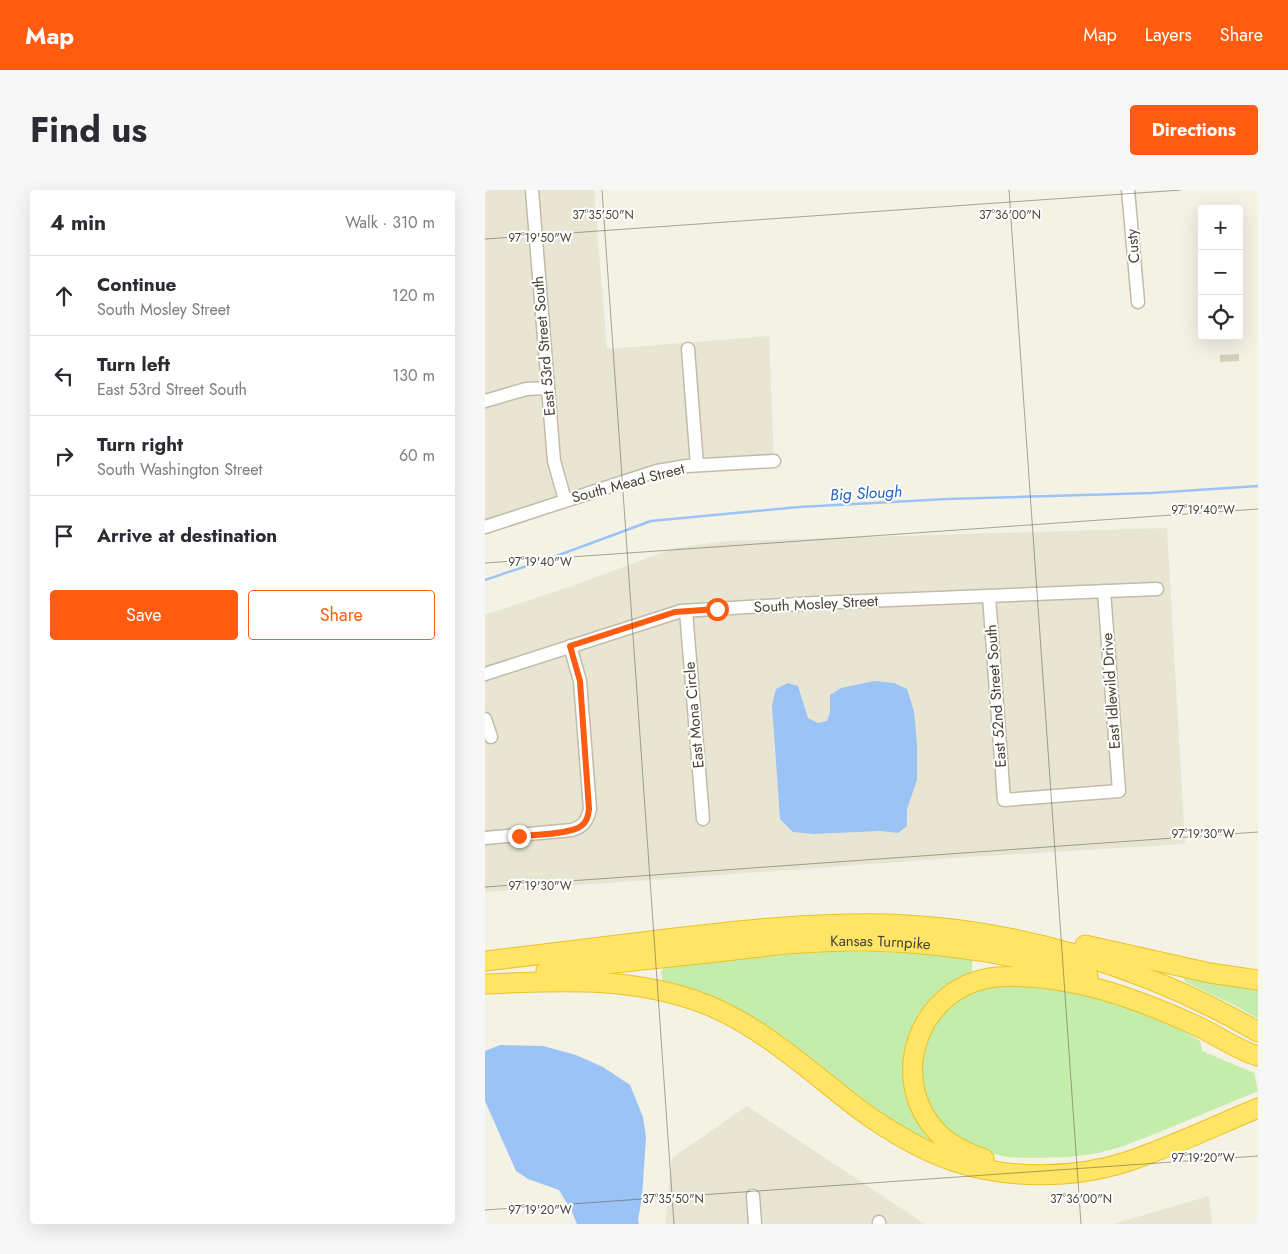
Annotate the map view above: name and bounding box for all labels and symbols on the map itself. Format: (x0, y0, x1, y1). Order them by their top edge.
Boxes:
text: 37°35'50"N (572, 206, 634, 224)
text: 37°36'00"N (979, 206, 1041, 224)
street label: Custy (1121, 228, 1145, 264)
text: 97°19'50"W (508, 229, 572, 247)
street label: East 53rd Street South (527, 275, 561, 417)
street label: South Mead Street (569, 457, 687, 509)
water label: Big Slough (829, 480, 903, 506)
text: 97°19'40"W (1171, 501, 1235, 519)
text: 97°19'40"W (508, 553, 572, 571)
street label: South Mosley Street (753, 590, 879, 618)
route start (706, 598, 729, 621)
street label: East 52nd Street South (980, 624, 1012, 768)
street label: East Idlewild Drive (1096, 632, 1126, 750)
street label: East Mona Circle (678, 660, 710, 769)
route end (508, 825, 531, 848)
text: 97°19'30"W (1171, 825, 1235, 843)
text: 97°19'30"W (508, 877, 572, 895)
street label: Kansas Turnpike (830, 930, 932, 956)
text: 97°19'20"W (1171, 1149, 1235, 1167)
text: 37°35'50"N (642, 1190, 704, 1208)
text: 37°36'00"N (1050, 1190, 1112, 1208)
text: 97°19'20"W (508, 1201, 572, 1219)

